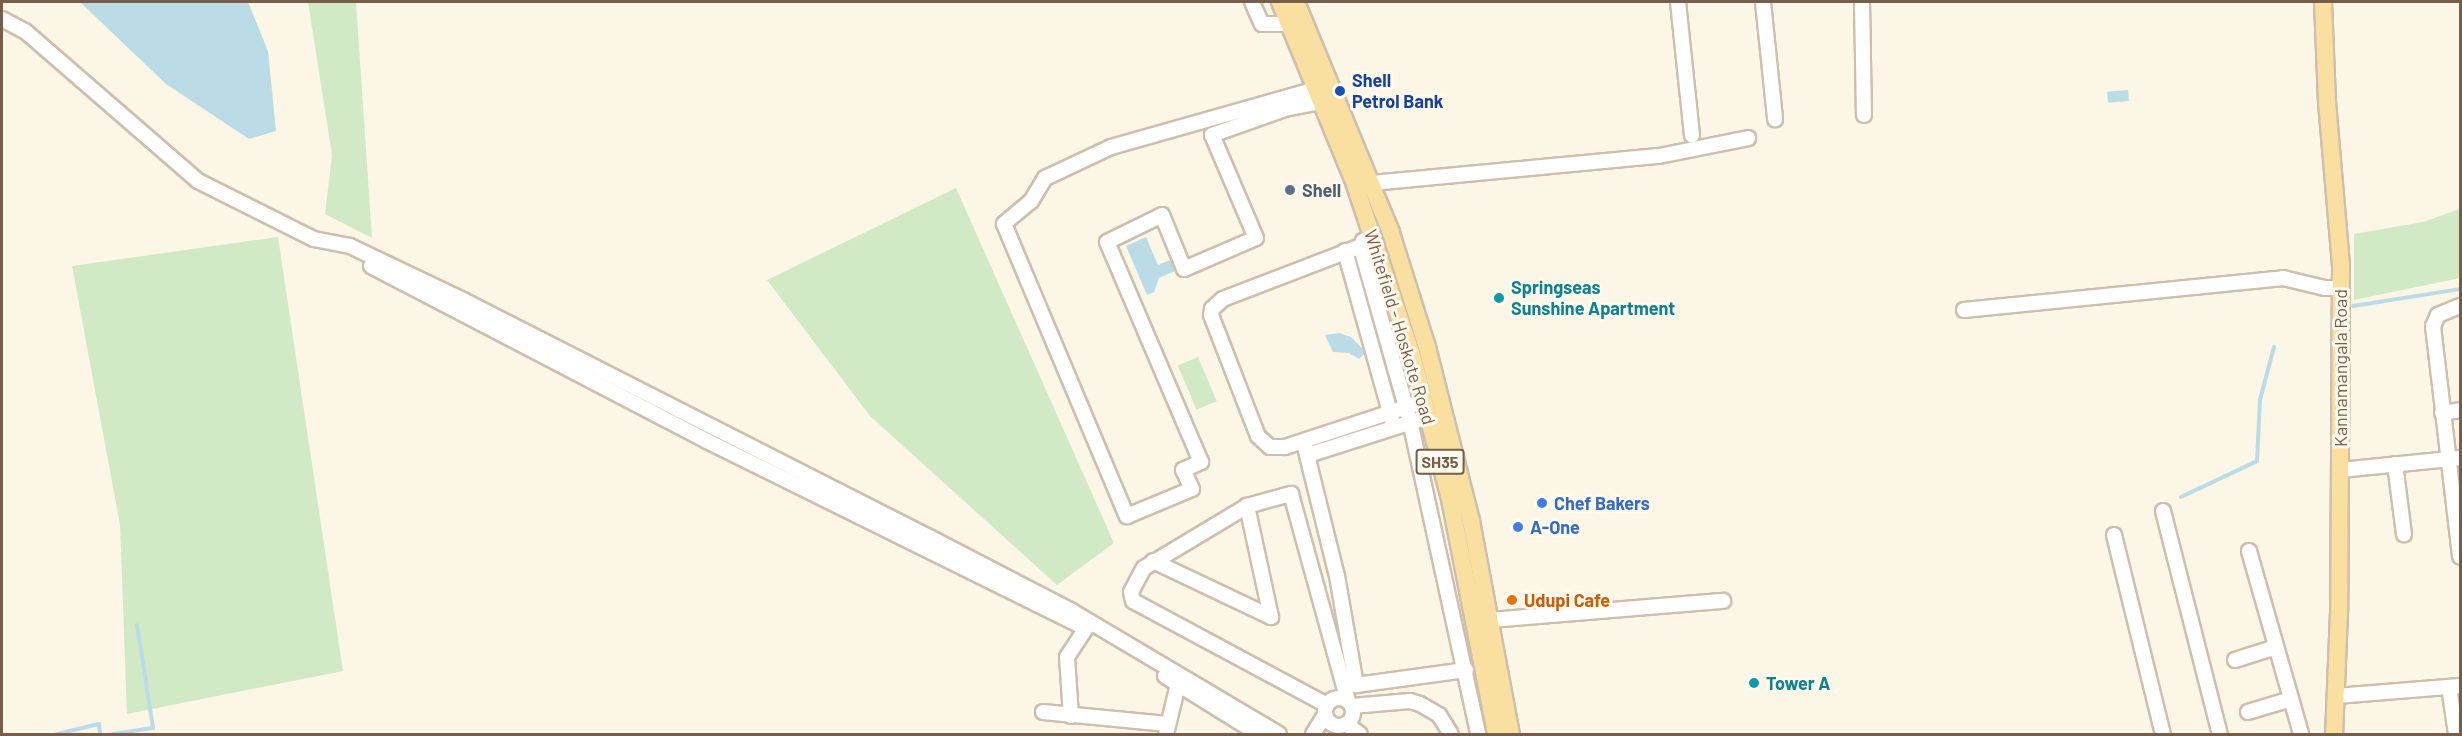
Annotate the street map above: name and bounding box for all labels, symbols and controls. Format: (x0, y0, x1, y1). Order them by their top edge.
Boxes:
place label: Shell Petrol Bank (1352, 70, 1443, 112)
marker: Shell Petrol Bank (1333, 84, 1347, 98)
place label: Shell (1302, 179, 1341, 201)
marker: Shell (1283, 183, 1297, 197)
street label: Whitefield - Hoskote Road (1360, 227, 1440, 427)
place label: Springseas Sunshine Apartment (1511, 277, 1675, 320)
street label: Kannamangala Road (2329, 289, 2351, 447)
marker: Springseas Sunshine Apartment (1492, 291, 1506, 305)
road number: SH35 (1414, 449, 1466, 475)
place label: Chef Bakers (1554, 492, 1650, 514)
marker: Chef Bakers (1535, 496, 1549, 510)
place label: A-One (1530, 516, 1580, 538)
marker: A-One (1511, 520, 1525, 534)
place label: Udupi Cafe (1524, 589, 1610, 611)
marker: Udupi Cafe (1505, 593, 1519, 607)
place label: Tower A (1766, 672, 1830, 694)
marker: Tower A (1747, 676, 1761, 690)

